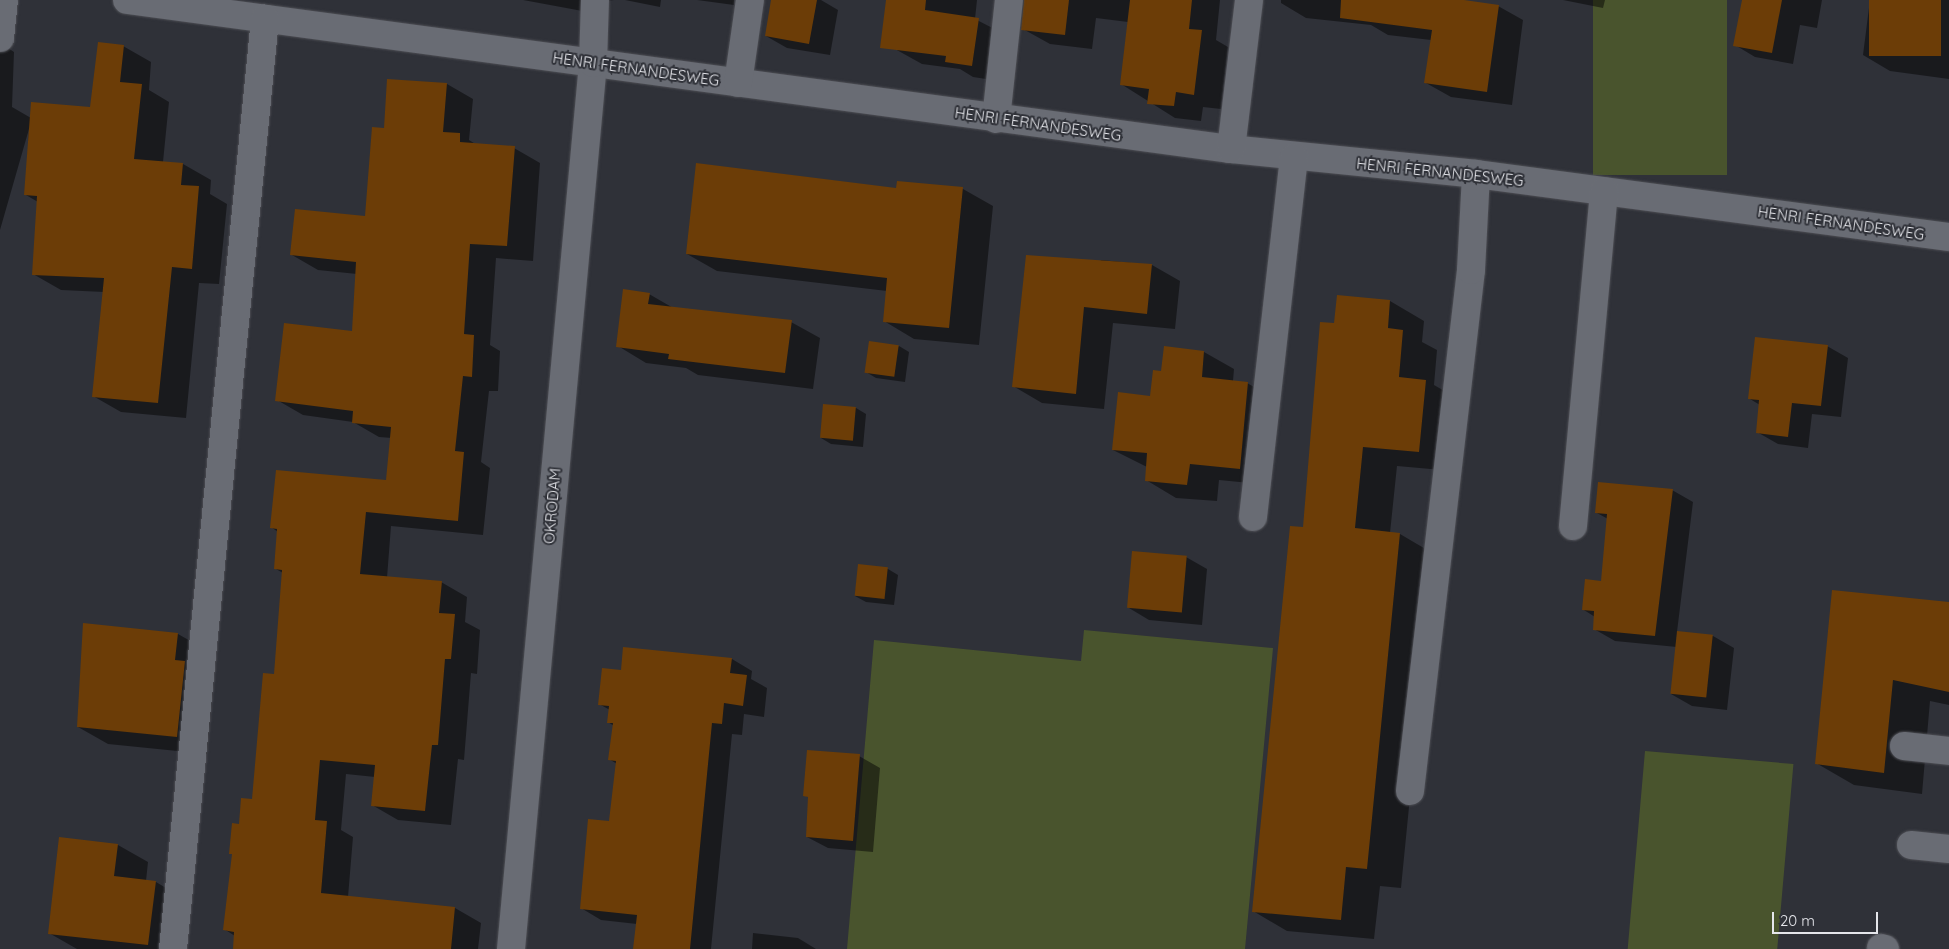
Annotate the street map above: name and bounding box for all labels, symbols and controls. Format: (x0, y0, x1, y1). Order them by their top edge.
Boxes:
street label: HENRI FERNANDESWEG (552, 48, 720, 90)
street label: HENRI FERNANDESWEG (954, 103, 1122, 145)
street label: HENRI FERNANDESWEG (1356, 154, 1524, 190)
street label: HENRI FERNANDESWEG (1757, 202, 1925, 244)
street label: OKRODAM (540, 467, 564, 545)
scale bar (1774, 902, 1880, 934)
text: 20 m (1780, 911, 1815, 930)

